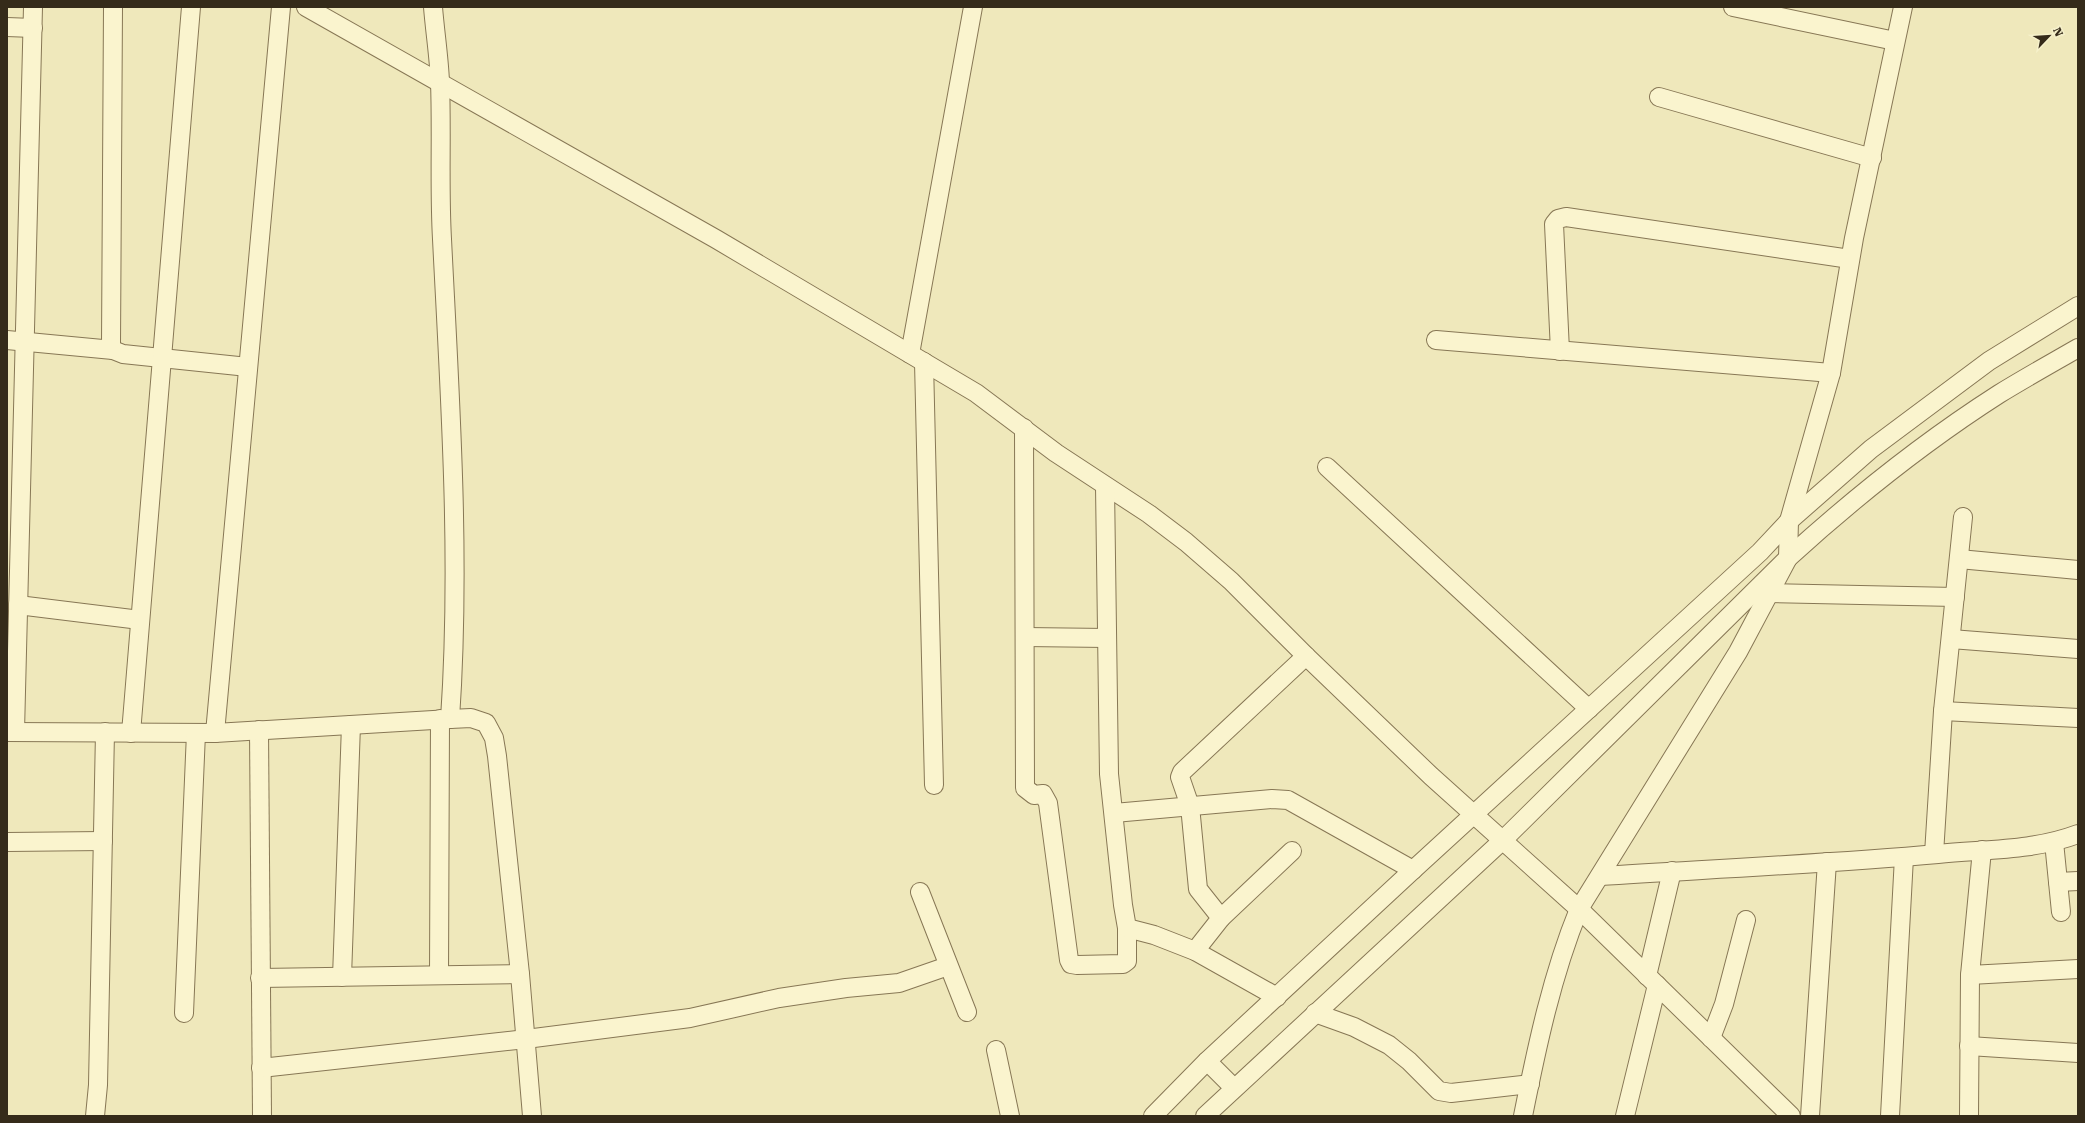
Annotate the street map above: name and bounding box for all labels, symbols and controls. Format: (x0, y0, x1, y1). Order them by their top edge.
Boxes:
north arrow (2029, 16, 2069, 56)
text: N (2050, 25, 2066, 39)

